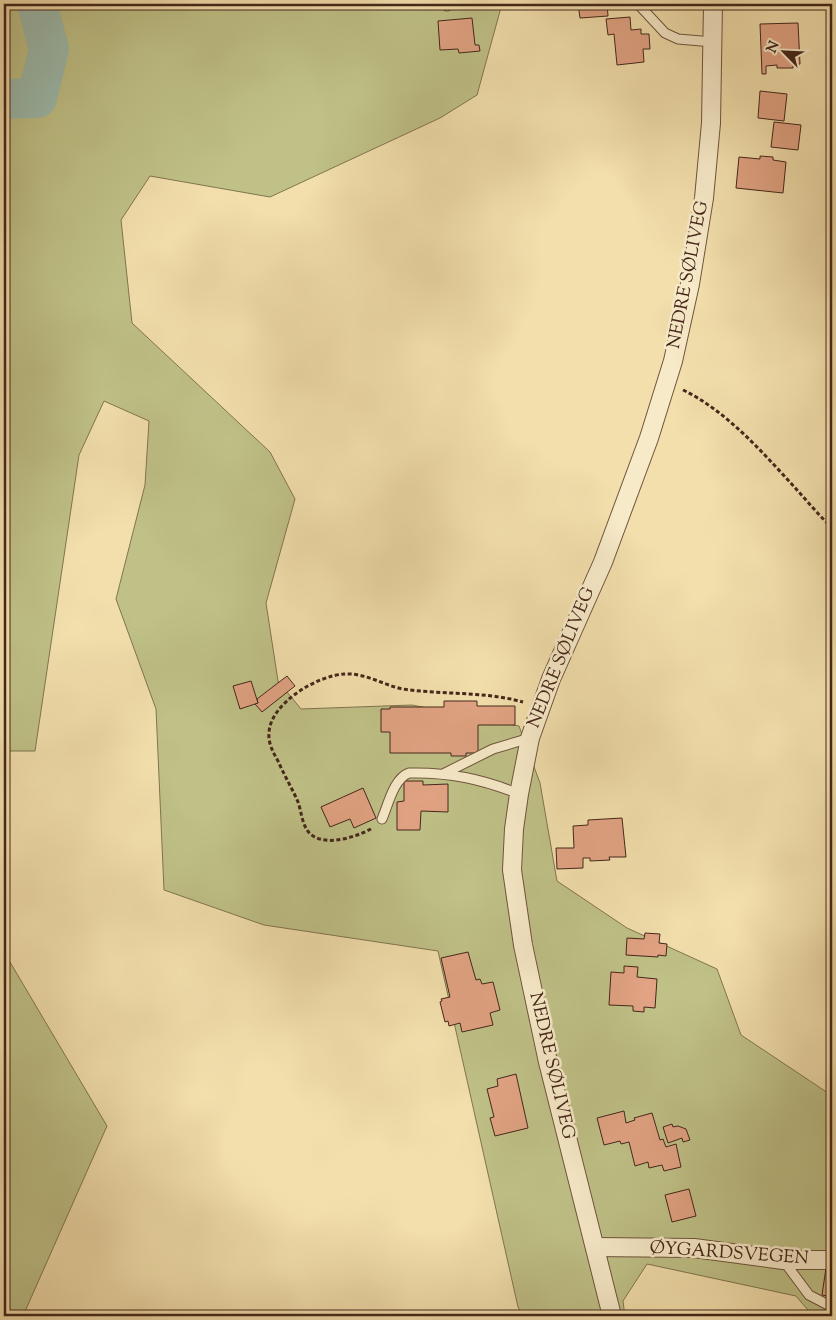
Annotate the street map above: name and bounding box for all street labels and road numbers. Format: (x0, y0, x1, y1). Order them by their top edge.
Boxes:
street label: NEDRE SØLIVEG (662, 199, 716, 351)
street label: NEDRE SØLIVEG (522, 583, 602, 732)
street label: NEDRE SØLIVEG (521, 990, 581, 1142)
street label: ØYGARDSVEGEN (649, 1235, 809, 1273)

